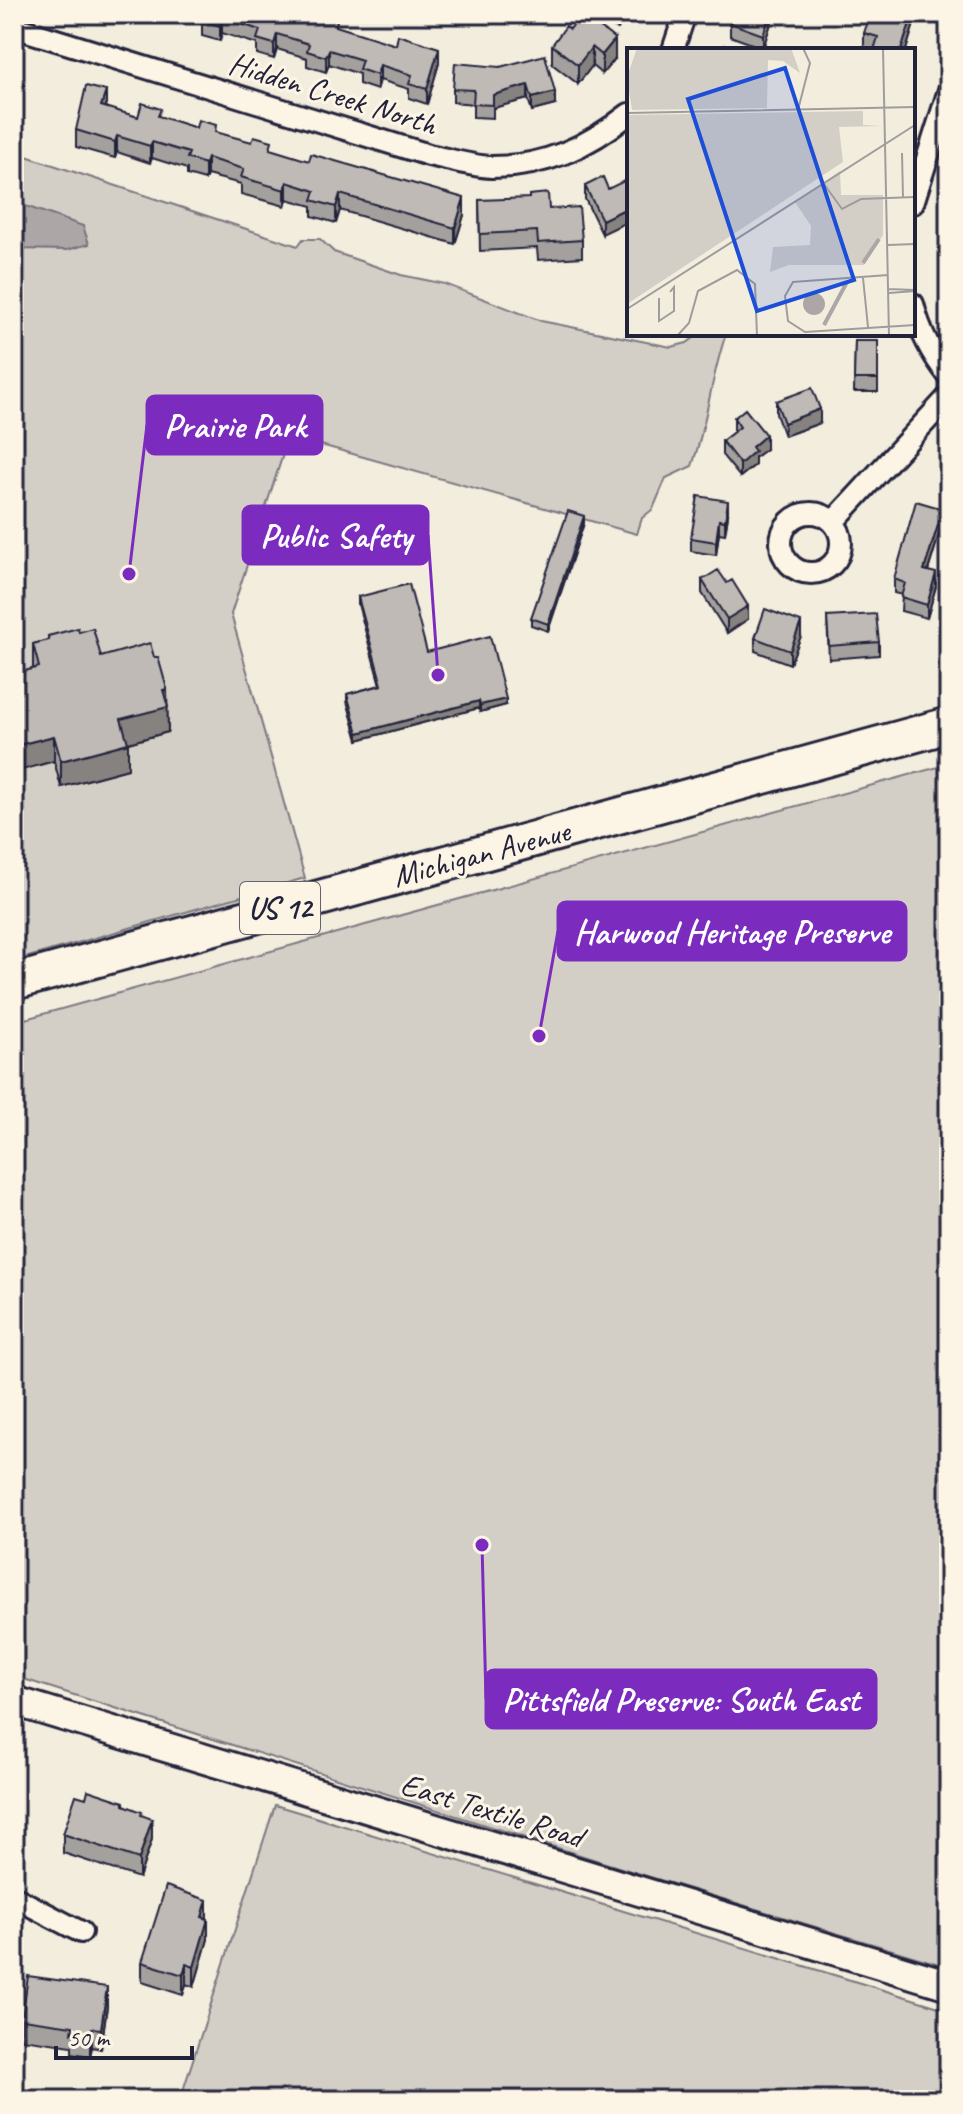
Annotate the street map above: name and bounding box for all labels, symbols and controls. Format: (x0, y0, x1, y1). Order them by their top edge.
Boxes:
street label: Hidden Creek North (224, 42, 443, 145)
inset map (627, 48, 915, 336)
callout: Prairie Park (147, 396, 322, 454)
text: Prairie Park (164, 404, 309, 447)
callout: Public Safety (243, 506, 428, 564)
text: Public Safety (260, 514, 415, 557)
street label: Michigan Avenue (388, 810, 577, 897)
road number: US 12 (240, 882, 320, 934)
callout: Harwood Heritage Preserve (558, 902, 906, 960)
text: Harwood Heritage Preserve (574, 910, 894, 953)
callout: Pittsfield Preserve: South East (486, 1670, 876, 1728)
text: Pittsfield Preserve: South East (503, 1678, 863, 1721)
street label: East Textile Road (396, 1763, 592, 1859)
scale bar (56, 2010, 192, 2060)
text: 50 m (68, 2023, 111, 2053)

